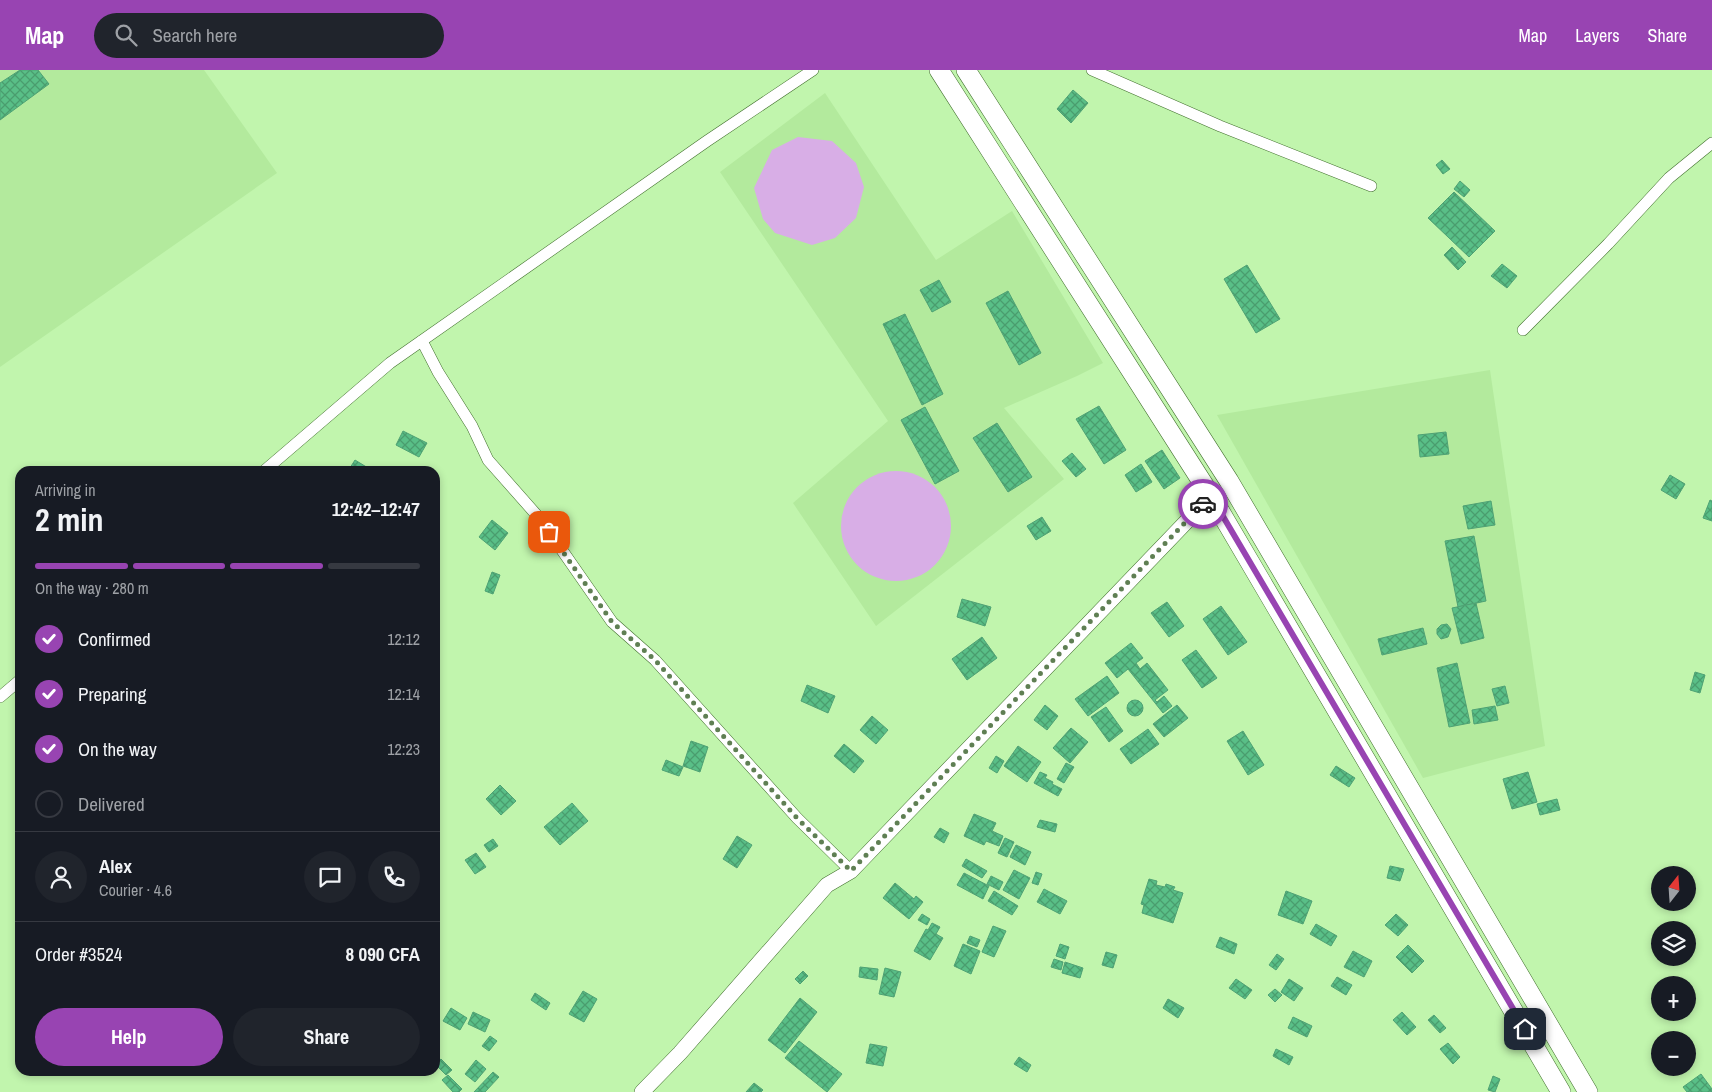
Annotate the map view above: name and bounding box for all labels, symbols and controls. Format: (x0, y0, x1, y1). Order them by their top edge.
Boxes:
search box (94, 13, 444, 58)
text: Map (25, 19, 64, 51)
icon: search (112, 21, 140, 49)
text: Search here (152, 22, 237, 48)
text: Map (1519, 23, 1547, 48)
text: Layers (1575, 23, 1620, 48)
text: Share (1648, 23, 1687, 48)
text: Arriving in (35, 479, 96, 501)
courier (1178, 479, 1228, 529)
icon: car (1189, 490, 1217, 518)
text: 12:42–12:47 (332, 496, 420, 522)
text: 2 min (35, 498, 104, 541)
pin (528, 511, 570, 553)
icon: bag (535, 518, 563, 546)
text: On the way · 280 m (35, 577, 149, 599)
icon: check (35, 625, 63, 653)
text: Confirmed (78, 626, 151, 652)
text: 12:12 (387, 628, 420, 650)
icon: check (35, 680, 63, 708)
text: Preparing (78, 681, 146, 707)
text: 12:14 (387, 683, 420, 705)
icon: check (35, 735, 63, 763)
text: On the way (78, 736, 157, 762)
text: 12:23 (387, 738, 420, 760)
text: Delivered (78, 791, 145, 817)
button: person (35, 851, 87, 903)
button: chat (304, 851, 356, 903)
button: phone (368, 851, 420, 903)
text: Alex (99, 853, 132, 879)
north arrow (1651, 866, 1696, 911)
map controls (1651, 866, 1696, 1076)
text: Courier · 4.6 (99, 879, 172, 901)
button: layers (1651, 921, 1696, 966)
text: Order #3524 (35, 941, 122, 967)
text: 8 090 CFA (346, 941, 420, 967)
button: + (1651, 976, 1696, 1021)
button: Help (35, 1008, 223, 1066)
button: Share (233, 1008, 420, 1066)
pin (1504, 1008, 1546, 1050)
icon: home (1511, 1015, 1539, 1043)
button: − (1651, 1031, 1696, 1076)

